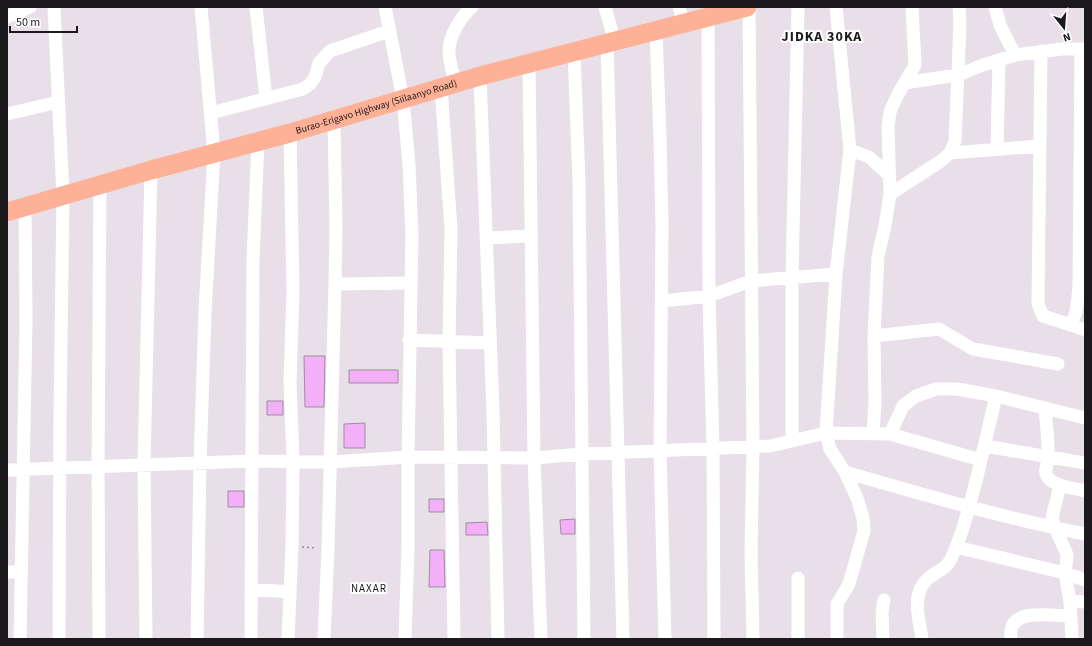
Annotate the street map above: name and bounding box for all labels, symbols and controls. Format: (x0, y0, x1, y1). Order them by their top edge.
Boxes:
scale bar (10, 8, 77, 34)
north arrow (1044, 8, 1084, 48)
text: 50 m (16, 14, 40, 31)
district label: JIDKA 30KA (782, 27, 862, 47)
text: N (1061, 29, 1072, 45)
street label: Burao-Erigavo Highway (Siilaanyo Road) (294, 76, 459, 138)
district label: NAXAR (351, 581, 387, 596)

